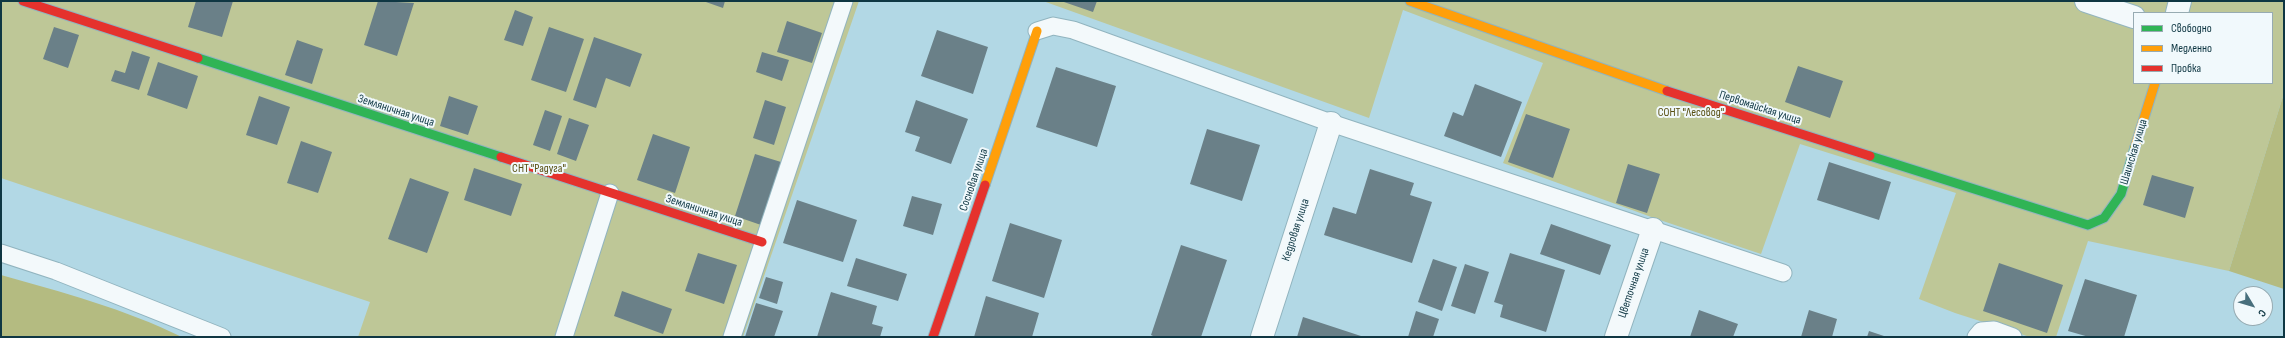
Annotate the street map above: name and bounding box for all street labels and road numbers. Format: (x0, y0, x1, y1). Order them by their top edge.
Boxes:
street label: Первомайская улица (1717, 88, 1803, 128)
street label: Земляничная улица (356, 92, 436, 130)
street label: Шаимская улица (2117, 118, 2151, 186)
street label: Сосновая улица (957, 147, 991, 213)
street label: Земляничная улица (664, 192, 744, 230)
street label: Кедровая улица (1279, 197, 1313, 263)
street label: Цветочная улица (1615, 246, 1653, 320)

